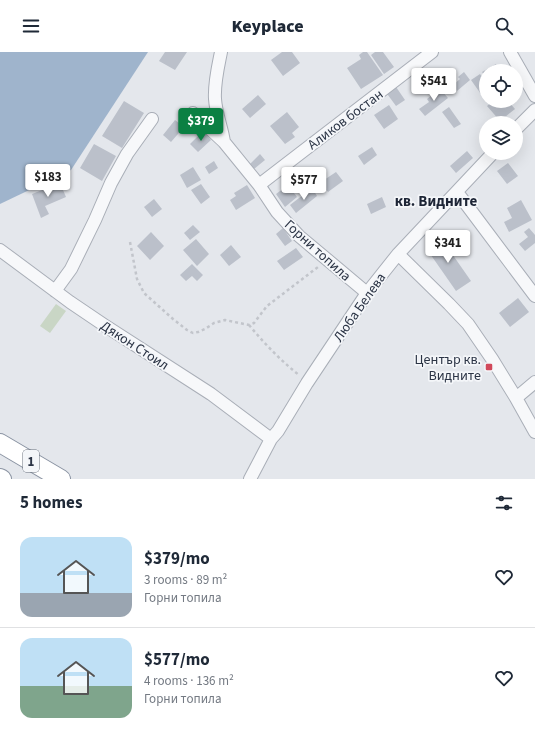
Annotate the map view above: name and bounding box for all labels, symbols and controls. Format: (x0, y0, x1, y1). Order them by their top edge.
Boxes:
text: Keyplace (231, 14, 304, 39)
icon: menu (20, 15, 42, 37)
icon: search (493, 15, 515, 37)
map controls (479, 64, 523, 160)
button: locate (479, 64, 523, 108)
pin: $541 (410, 68, 458, 102)
text: $541 (420, 72, 448, 90)
street label: Аликов бостан (304, 85, 388, 155)
pin: $379 (177, 108, 225, 142)
text: $379 (187, 112, 215, 130)
button: layers (479, 116, 523, 160)
pin: $183 (24, 164, 72, 198)
pin: $577 (280, 167, 328, 201)
text: $183 (34, 168, 62, 186)
text: $577 (290, 171, 318, 189)
district label: кв. Видните (395, 191, 478, 212)
street label: Горни топила (280, 215, 355, 286)
pin: $341 (424, 230, 472, 264)
text: $341 (434, 234, 462, 252)
street label: Люба Белева (329, 269, 391, 346)
street label: Дякон Стоил (96, 316, 173, 375)
place label: Център кв. Видните (414, 350, 481, 386)
marker: Център кв. Видните (484, 362, 494, 372)
road number: 1 (23, 450, 39, 472)
text: 5 homes (20, 491, 82, 515)
icon: filters (493, 492, 515, 514)
text: $379/mo (144, 547, 210, 571)
icon: home (52, 553, 100, 601)
icon: heart (493, 566, 515, 588)
text: 3 rooms · 89 m² (144, 571, 227, 589)
text: Горни топила (144, 589, 221, 607)
text: $577/mo (144, 648, 210, 672)
icon: home (52, 654, 100, 702)
icon: heart (493, 667, 515, 689)
text: 4 rooms · 136 m² (144, 672, 234, 690)
text: Горни топила (144, 690, 221, 708)

